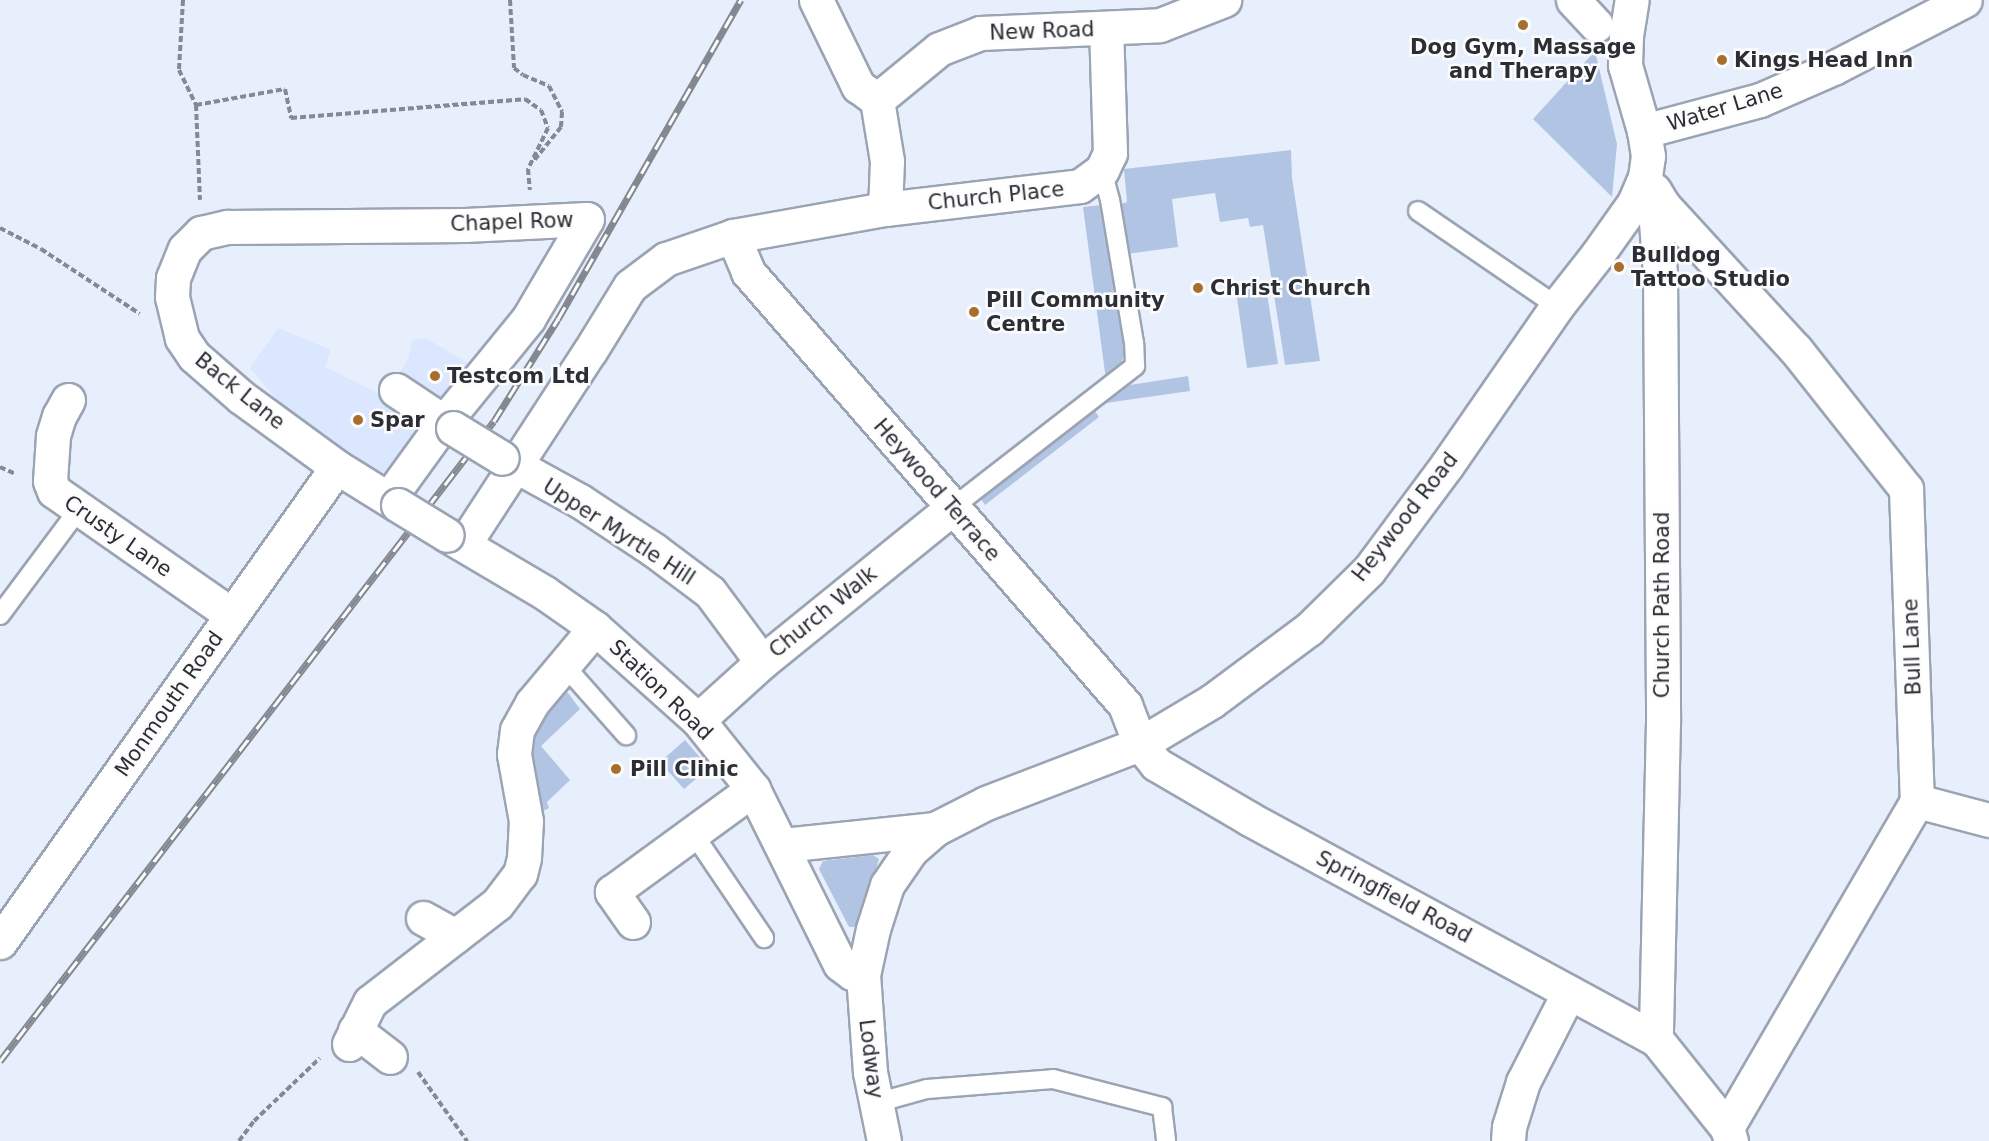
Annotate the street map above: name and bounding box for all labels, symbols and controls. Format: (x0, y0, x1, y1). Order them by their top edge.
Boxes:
street label: New Road (989, 17, 1095, 45)
marker: Dog Gym, Massage and Therapy (1516, 18, 1530, 32)
place label: Dog Gym, Massage and Therapy (1410, 34, 1636, 84)
place label: Kings Head Inn (1734, 47, 1913, 73)
marker: Kings Head Inn (1715, 53, 1729, 67)
street label: Water Lane (1664, 77, 1786, 137)
street label: Church Place (927, 176, 1065, 216)
street label: Chapel Row (450, 207, 574, 237)
place label: Bulldog Tattoo Studio (1631, 242, 1790, 292)
marker: Bulldog Tattoo Studio (1612, 260, 1626, 274)
place label: Christ Church (1210, 275, 1371, 301)
marker: Christ Church (1191, 281, 1205, 295)
place label: Pill Community Centre (986, 287, 1165, 337)
marker: Pill Community Centre (967, 305, 981, 319)
street label: Back Lane (190, 347, 290, 435)
place label: Testcom Ltd (447, 363, 590, 389)
marker: Testcom Ltd (428, 369, 442, 383)
place label: Spar (370, 407, 425, 433)
marker: Spar (351, 413, 365, 427)
street label: Heywood Terrace (868, 414, 1006, 566)
street label: Heywood Road (1347, 447, 1463, 587)
street label: Upper Myrtle Hill (538, 473, 700, 591)
street label: Crusty Lane (59, 490, 177, 582)
street label: Church Path Road (1649, 512, 1675, 698)
street label: Church Walk (764, 561, 882, 663)
street label: Bull Lane (1898, 598, 1926, 696)
street label: Monmouth Road (109, 626, 229, 782)
street label: Station Road (604, 634, 718, 746)
place label: Pill Clinic (630, 756, 739, 782)
marker: Pill Clinic (607, 760, 625, 778)
street label: Springfield Road (1312, 845, 1476, 949)
street label: Lodway (854, 1018, 888, 1100)

